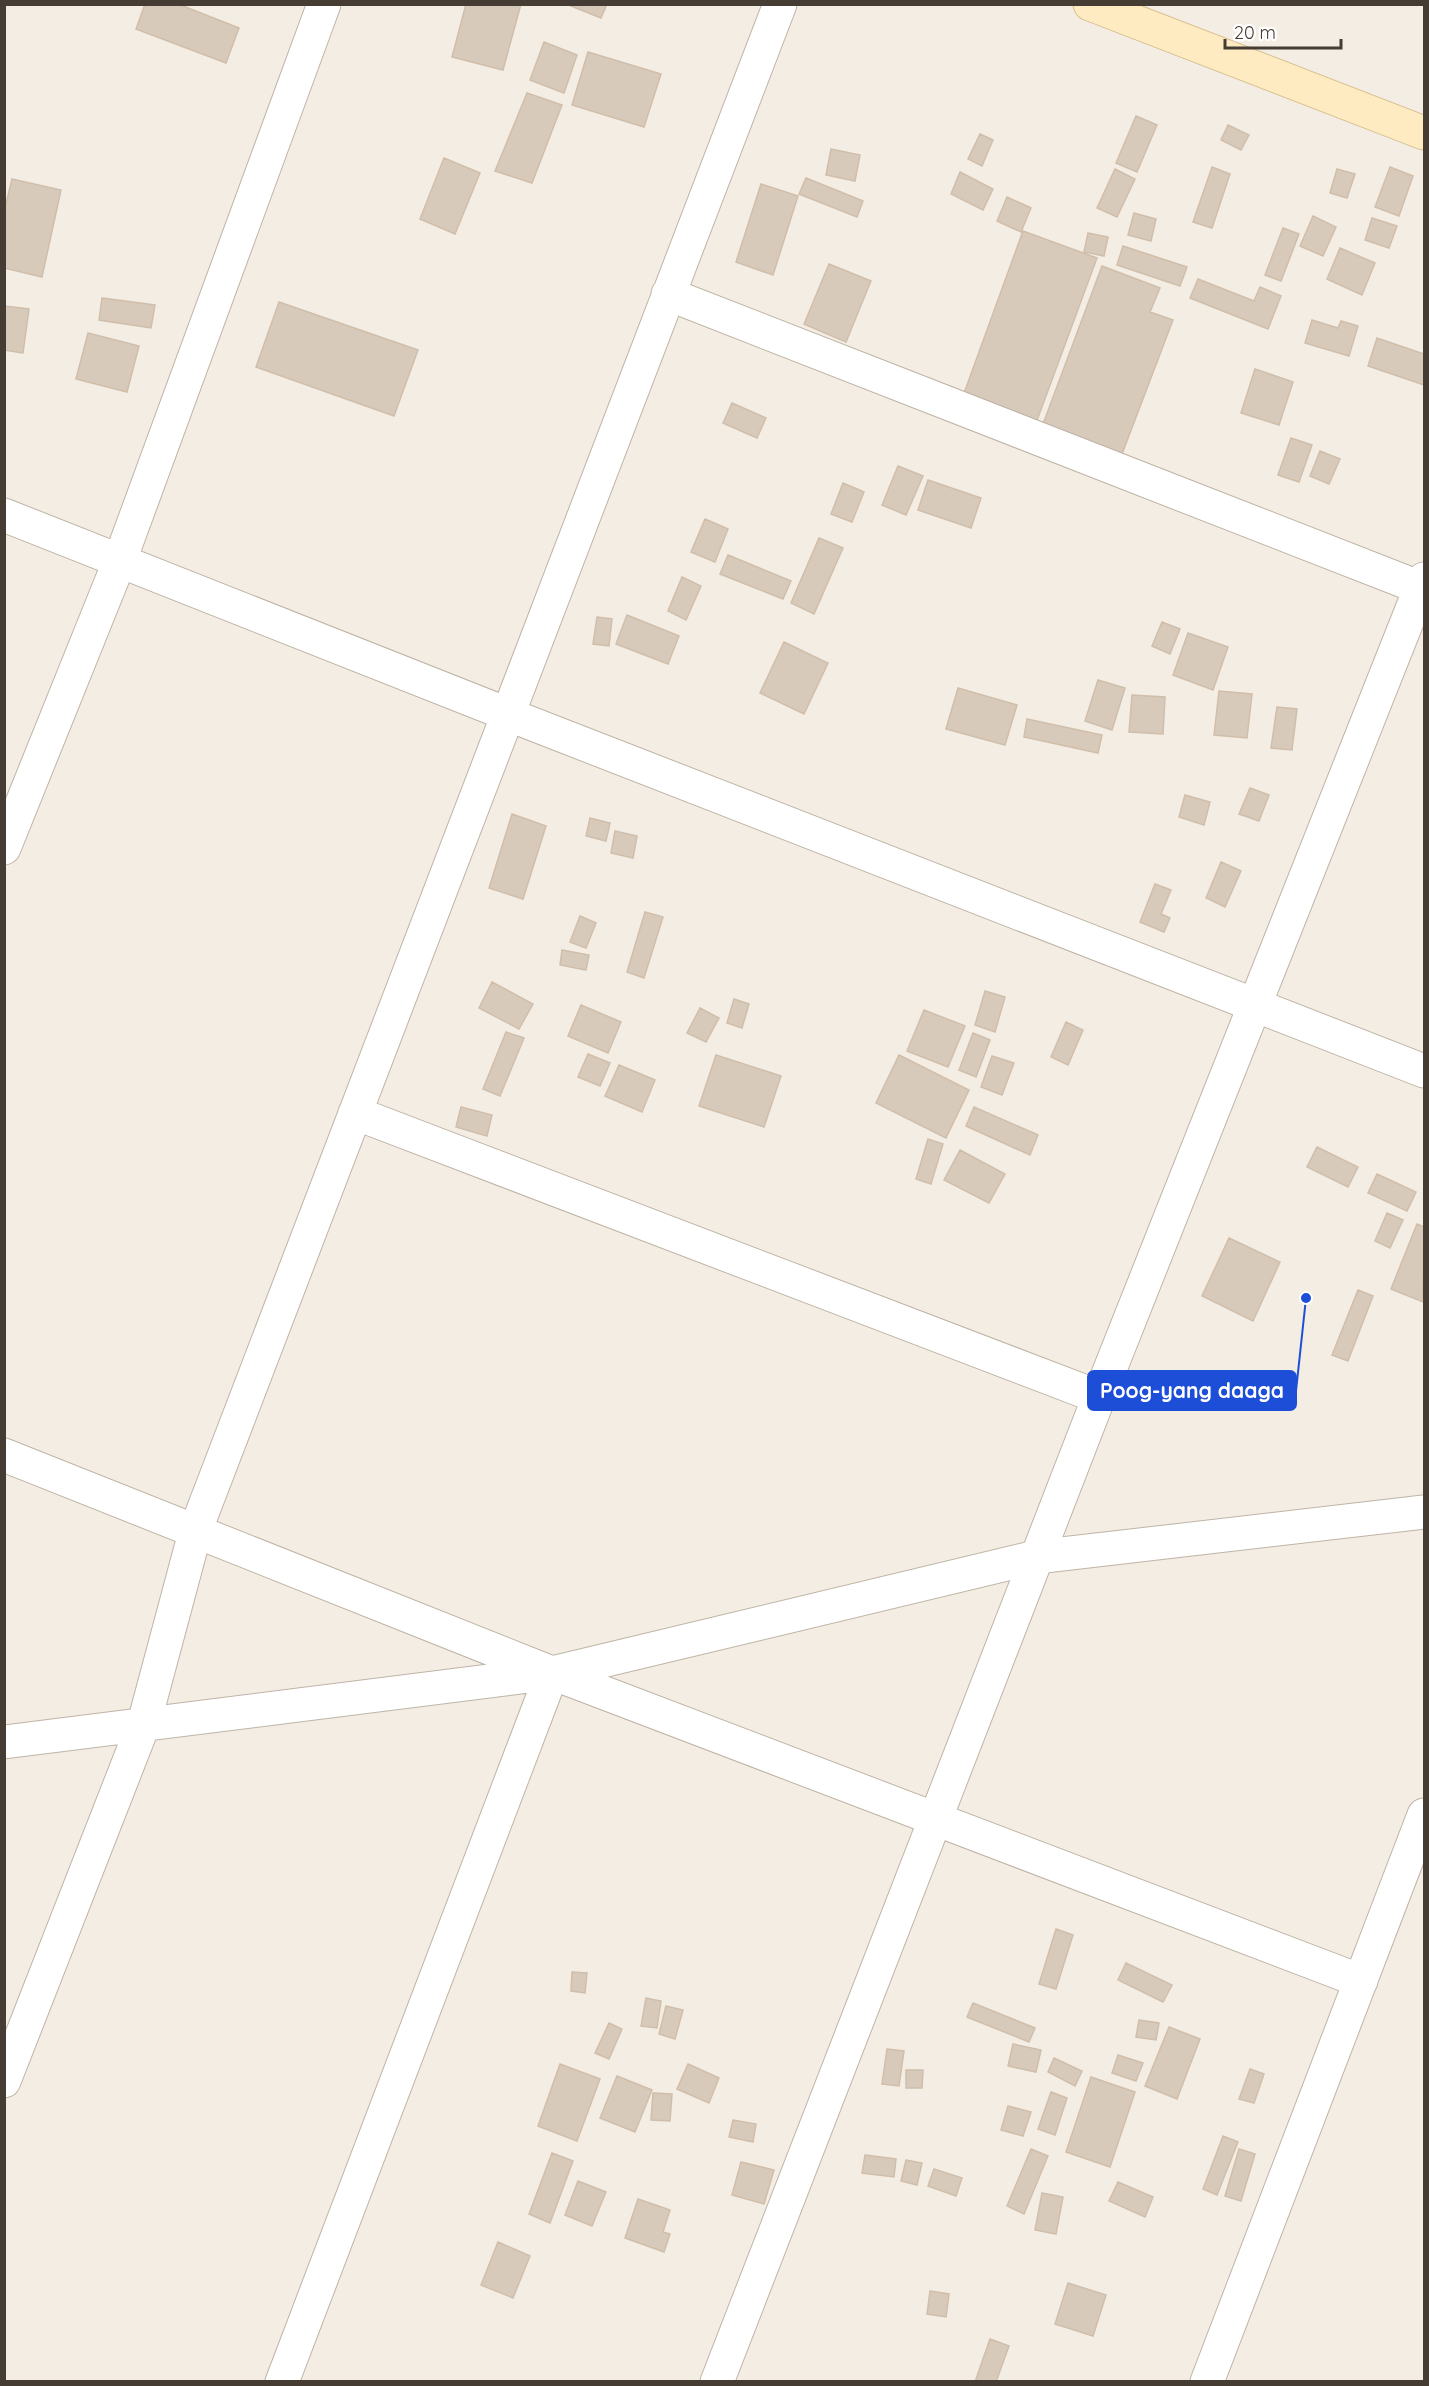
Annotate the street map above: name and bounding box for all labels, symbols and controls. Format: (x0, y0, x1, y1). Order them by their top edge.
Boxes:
scale bar (1225, 12, 1340, 50)
text: 20 m (1234, 21, 1276, 44)
callout: Poog-yang daaga (1088, 1371, 1296, 1410)
text: Poog-yang daaga (1100, 1377, 1284, 1403)

